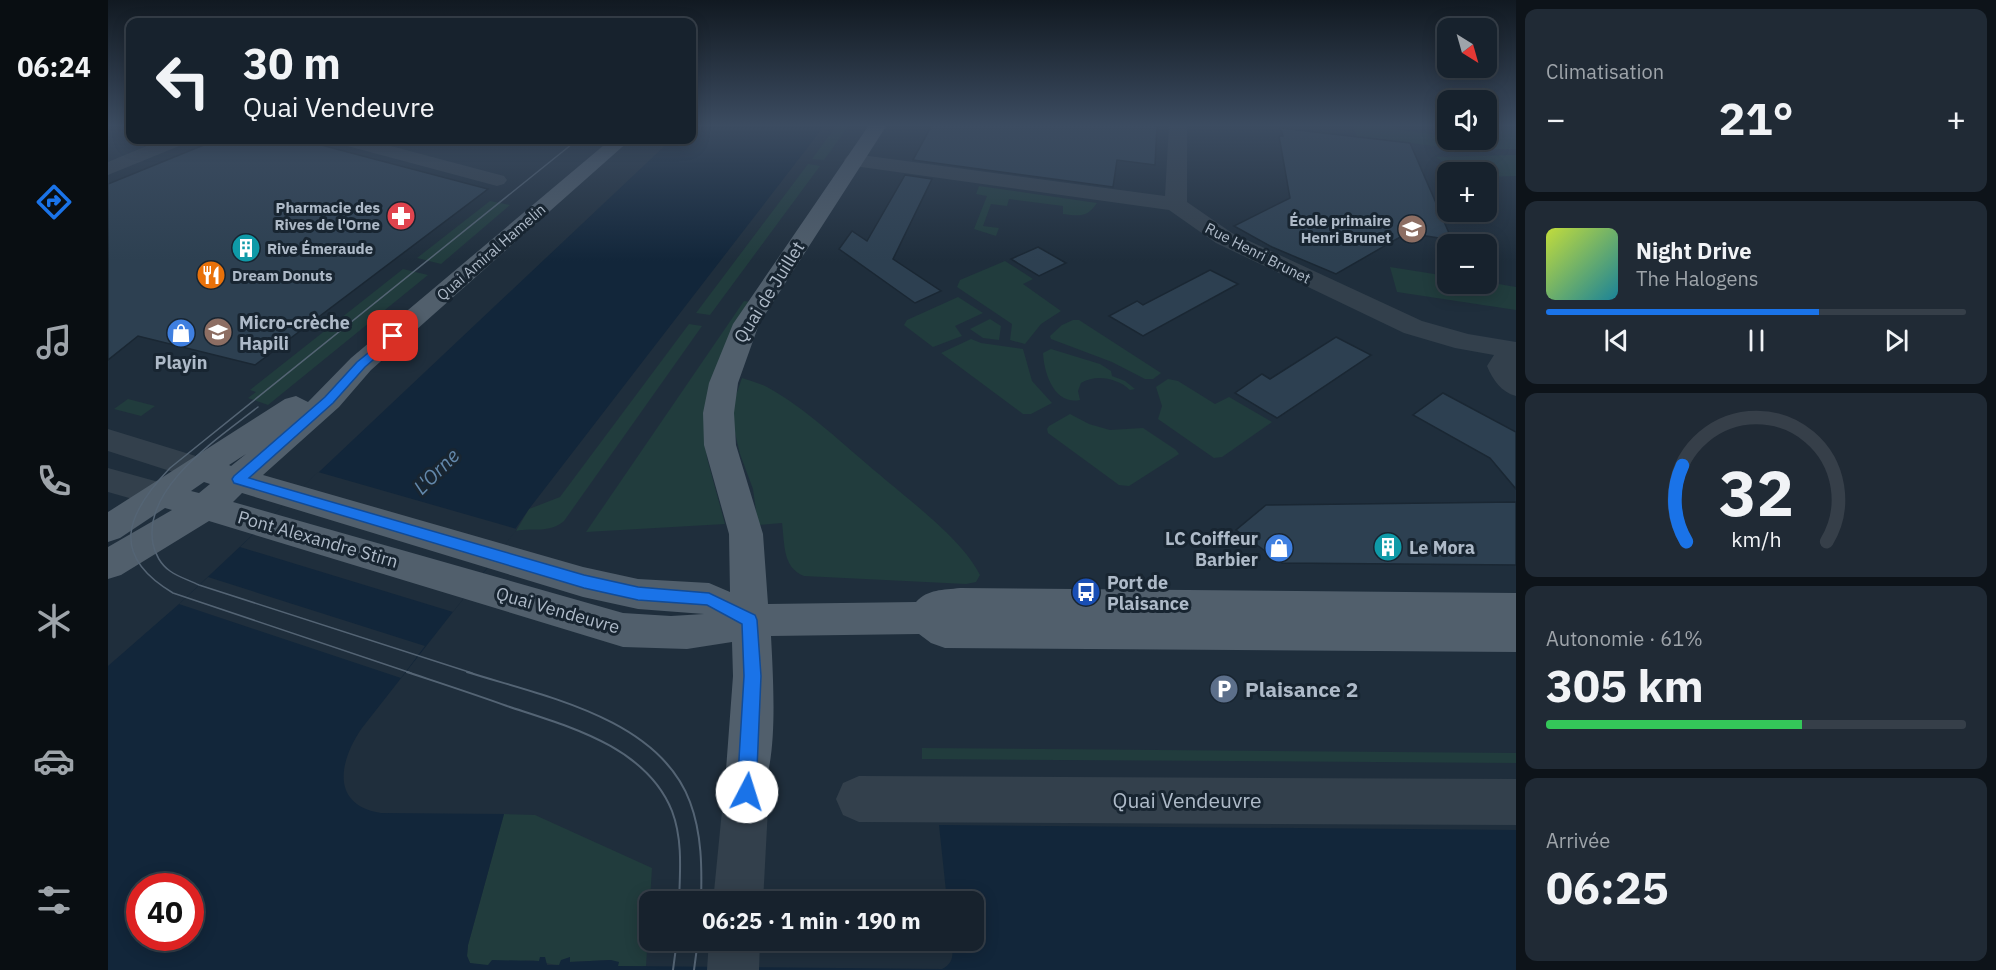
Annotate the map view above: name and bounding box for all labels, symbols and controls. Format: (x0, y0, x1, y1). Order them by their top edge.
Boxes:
north arrow (1437, 18, 1497, 78)
map controls (1437, 18, 1497, 294)
text: 30 m (243, 36, 341, 91)
icon: left (144, 42, 222, 120)
text: 06:24 (17, 49, 91, 84)
text: Climatisation (1546, 58, 1664, 85)
text: Quai Vendeuvre (243, 89, 434, 124)
text: 21° (1718, 89, 1794, 147)
button: sound (1437, 90, 1497, 150)
text: − (1546, 97, 1566, 140)
text: + (1946, 97, 1966, 140)
button: + (1437, 162, 1497, 222)
icon: directions (33, 181, 75, 223)
place label: Pharmacie des Rives de l'Orne (274, 198, 380, 234)
street label: Quai Amiral Hamelin (433, 199, 549, 305)
pharmacy icon: Pharmacie des Rives de l'Orne (385, 200, 417, 232)
place label: École primaire Henri Brunet (1289, 211, 1391, 247)
school or university icon: École primaire Henri Brunet (1396, 213, 1428, 245)
street label: Rue Henri Brunet (1202, 218, 1314, 288)
building icon: Rive Émeraude (230, 232, 262, 264)
button: − (1437, 234, 1497, 294)
text: Night Drive (1636, 236, 1752, 265)
street label: Quai de Juillet (729, 237, 809, 347)
place label: Rive Émeraude (267, 239, 373, 258)
restaurant icon: Dream Donuts (195, 259, 227, 291)
text: The Halogens (1636, 265, 1758, 292)
place label: Dream Donuts (232, 266, 333, 285)
pin (367, 310, 418, 361)
place label: Micro-crèche Hapili (239, 311, 350, 355)
school or university icon: Micro-crèche Hapili (202, 316, 234, 348)
shop icon: Playin (165, 317, 197, 349)
icon: arrive (376, 319, 409, 352)
icon: music (33, 321, 75, 363)
icon: previous (1600, 324, 1633, 357)
icon: pause (1740, 324, 1773, 357)
icon: next (1880, 324, 1913, 357)
place label: Playin (155, 351, 207, 374)
water label: L'Orne (407, 442, 465, 500)
text: 32 (1719, 452, 1793, 533)
icon: phone (33, 460, 75, 502)
street label: Pont Alexandre Stirn (235, 505, 401, 573)
text: km/h (1731, 525, 1781, 553)
place label: LC Coiffeur Barbier (1165, 527, 1258, 571)
building icon: Le Mora (1372, 531, 1404, 563)
shop icon: LC Coiffeur Barbier (1263, 532, 1295, 564)
place label: Le Mora (1409, 536, 1475, 559)
place label: Port de Plaisance (1107, 571, 1189, 615)
bus stop icon: Port de Plaisance (1070, 576, 1102, 608)
street label: Quai Vendeuvre (493, 581, 623, 639)
icon: climate (33, 600, 75, 642)
text: Autonomie · 61% (1546, 625, 1703, 652)
text: 305 km (1546, 656, 1704, 714)
parking icon: Plaisance 2 (1208, 673, 1240, 705)
place label: Plaisance 2 (1245, 675, 1358, 703)
icon: car (33, 740, 75, 782)
position arrow (715, 760, 779, 824)
street label: Quai Vendeuvre (1113, 786, 1261, 814)
text: Arrivée (1546, 827, 1610, 854)
text: 06:25 (1546, 858, 1669, 916)
speed limit sign: 40 (126, 873, 204, 951)
icon: filters (33, 879, 75, 921)
text: 06:25 · 1 min · 190 m (702, 906, 921, 935)

